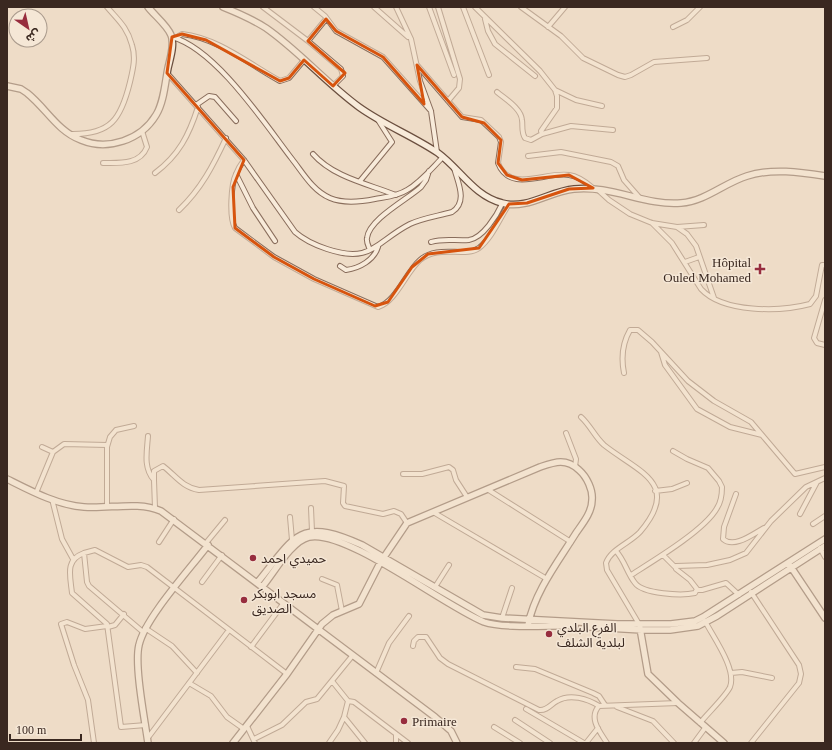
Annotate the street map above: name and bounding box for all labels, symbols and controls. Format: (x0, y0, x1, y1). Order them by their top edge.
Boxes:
north arrow (8, 8, 48, 48)
text: ش (23, 26, 43, 45)
place label: Hôpital Ouled Mohamed (663, 255, 751, 285)
marker: Hôpital Ouled Mohamed (754, 263, 766, 275)
place label: حميدي احمد (261, 551, 327, 569)
marker: حميدي احمد (248, 553, 258, 563)
place label: مسجد ابوبكر الصديق (251, 586, 316, 617)
marker: مسجد ابوبكر الصديق (239, 595, 249, 605)
place label: الفرع البلدي لبلدية الشلف (557, 620, 625, 650)
marker: الفرع البلدي لبلدية الشلف (544, 629, 554, 639)
place label: Primaire (412, 714, 457, 729)
scale bar (10, 716, 81, 742)
marker: Primaire (399, 716, 409, 726)
text: 100 m (16, 723, 47, 737)

